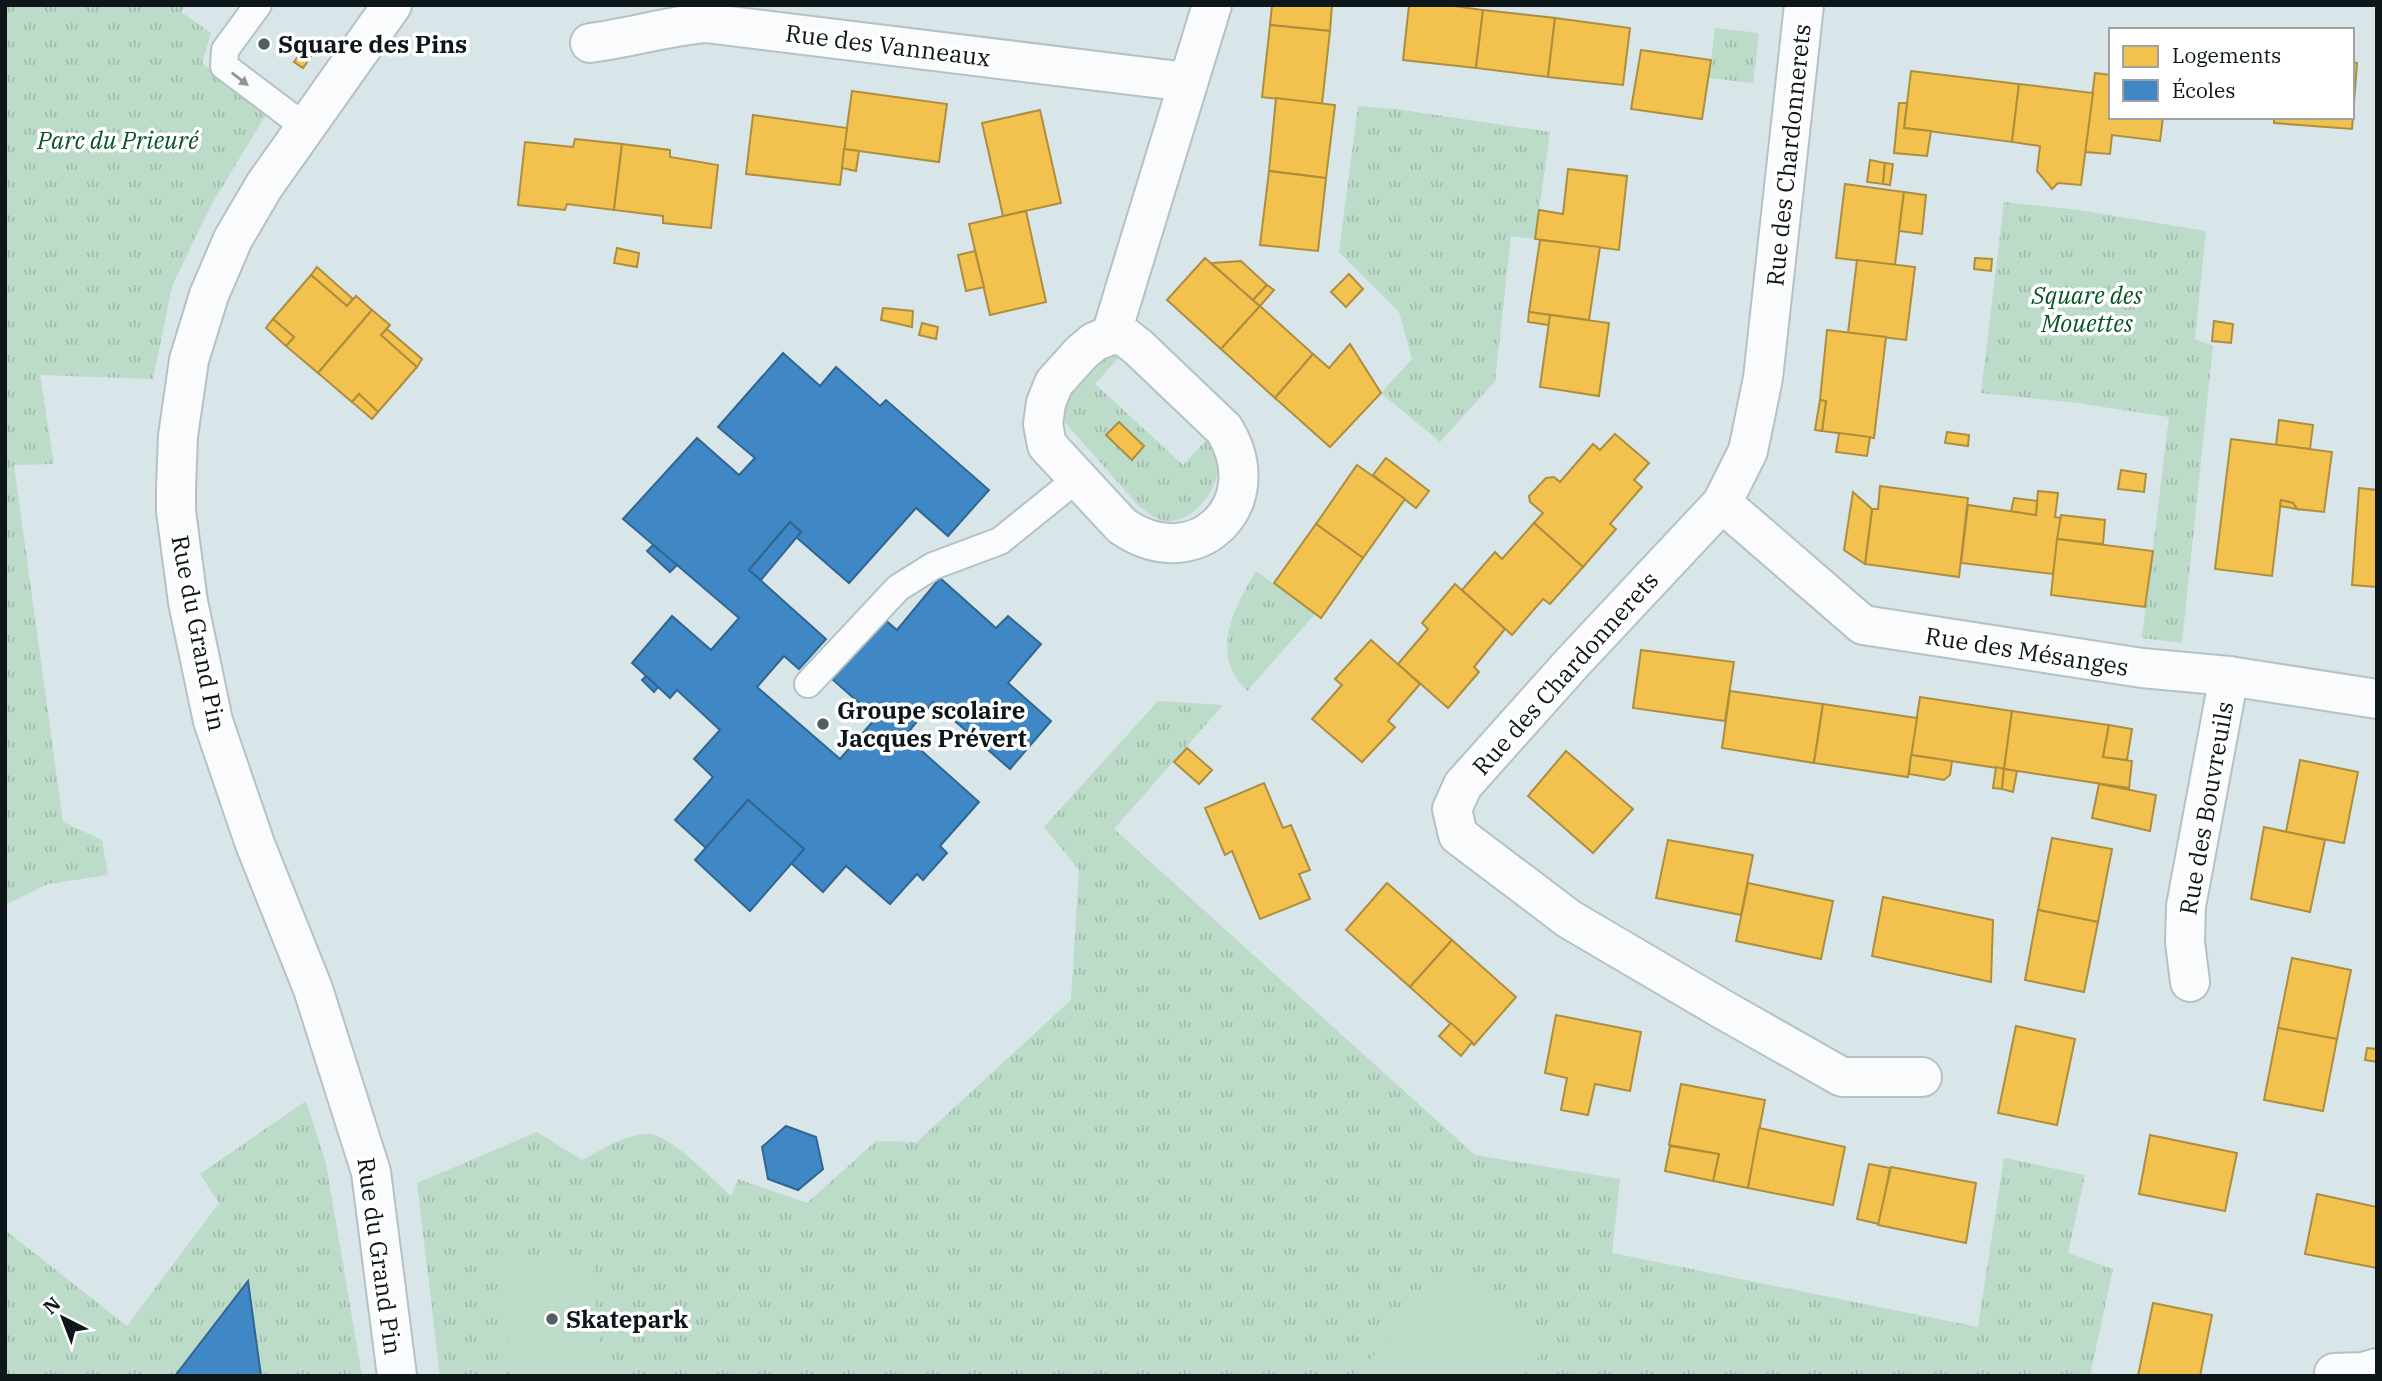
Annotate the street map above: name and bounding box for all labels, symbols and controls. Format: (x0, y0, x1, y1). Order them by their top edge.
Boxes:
street label: Rue des Vanneaux (784, 17, 992, 73)
street label: Rue des Chardonnerets (1758, 22, 1818, 288)
place label: Square des Pins (278, 28, 467, 60)
legend (2109, 28, 2354, 119)
marker: Square des Pins (256, 36, 272, 52)
text: Logements (2172, 41, 2281, 69)
one-way arrow (231, 72, 249, 87)
text: Écoles (2172, 76, 2236, 104)
park label: Parc du Prieuré (36, 124, 200, 156)
park label: Square des Mouettes (2031, 279, 2143, 339)
street label: Rue du Grand Pin (164, 532, 234, 734)
street label: Rue des Chardonnerets (1465, 564, 1665, 782)
street label: Rue des Mésanges (1923, 619, 2131, 683)
place label: Groupe scolaire Jacques Prévert (837, 694, 1027, 754)
street label: Rue des Bouvreuils (2171, 699, 2241, 917)
marker: Groupe scolaire Jacques Prévert (815, 716, 831, 732)
street label: Rue du Grand Pin (350, 1155, 410, 1357)
north arrow (28, 1283, 98, 1353)
text: N (38, 1291, 65, 1319)
place label: Skatepark (566, 1303, 688, 1335)
marker: Skatepark (544, 1311, 560, 1327)

